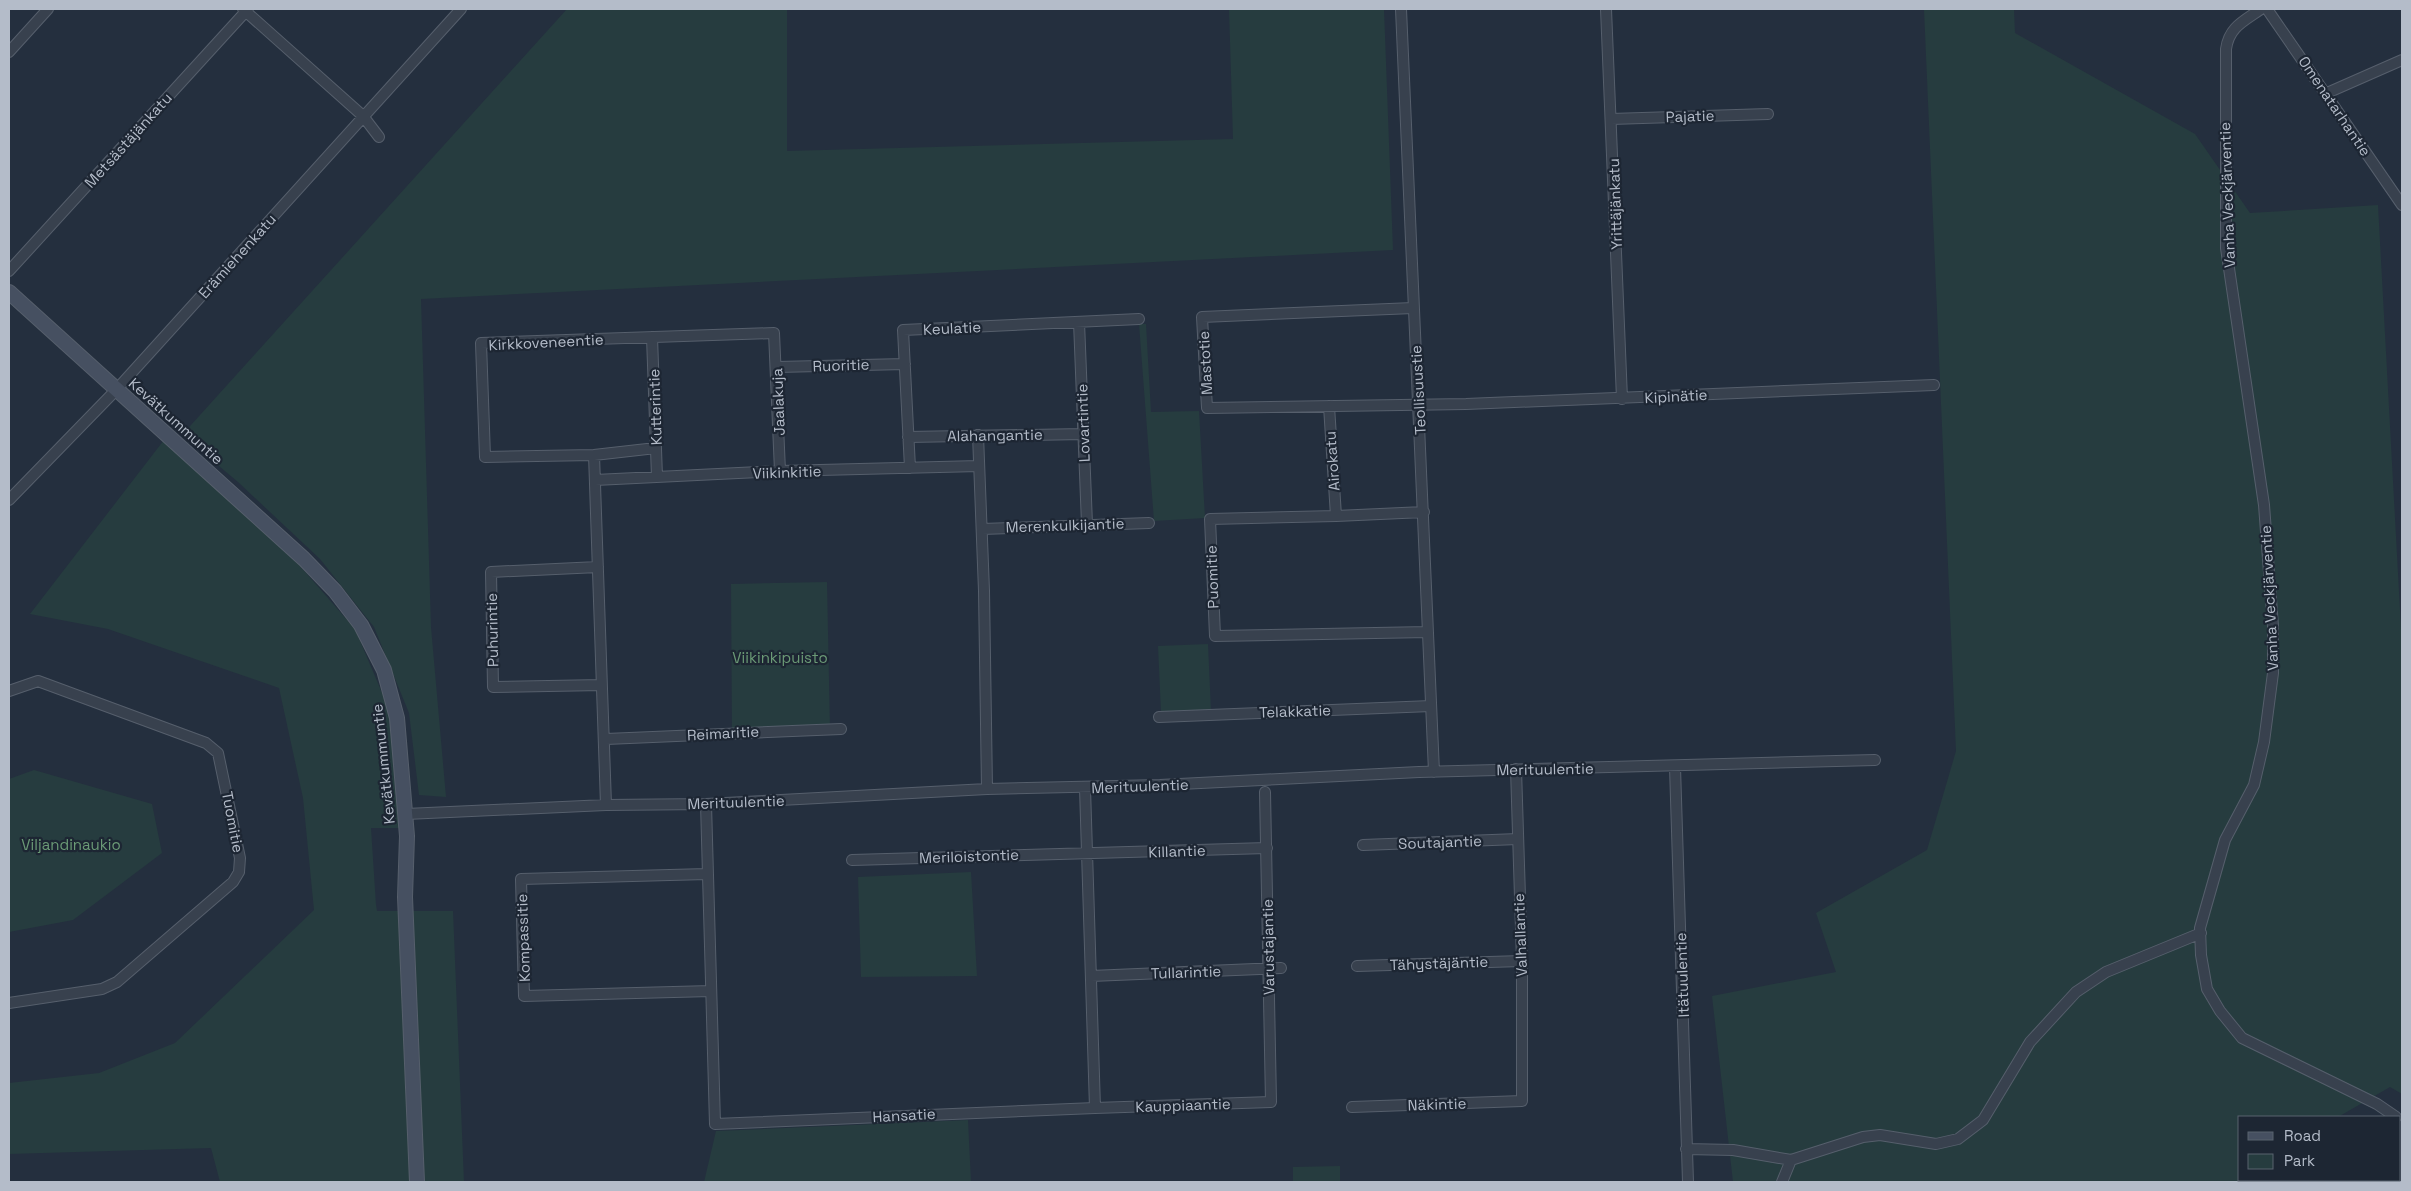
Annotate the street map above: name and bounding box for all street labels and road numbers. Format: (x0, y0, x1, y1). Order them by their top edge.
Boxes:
street label: Omenatarhantie (2295, 52, 2376, 160)
street label: Metsästäjänkatu (80, 88, 176, 192)
street label: Pajatie (1665, 106, 1715, 126)
street label: Vanha Veckjärventie (2215, 122, 2239, 268)
street label: Yrittäjänkatu (1604, 158, 1626, 250)
street label: Erämiehenkatu (194, 210, 280, 302)
street label: Keulatie (922, 317, 982, 339)
street label: Kirkkoveneentie (488, 329, 604, 355)
street label: Mastotie (1194, 330, 1216, 396)
street label: Teollisuustie (1406, 344, 1430, 435)
street label: Ruoritie (812, 355, 870, 375)
street label: Jaalakuja (767, 367, 789, 436)
street label: Kutterintie (644, 368, 666, 446)
street label: Kevätkummuntie (125, 373, 227, 469)
street label: Lovartintie (1072, 383, 1094, 462)
street label: Kipinätie (1644, 385, 1708, 407)
street label: Alahangantie (947, 425, 1043, 445)
street label: Airokatu (1320, 430, 1344, 492)
street label: Viikinkitie (752, 461, 822, 483)
street label: Merenkulkijantie (1005, 513, 1125, 537)
street label: Vanha Veckjärventie (2256, 525, 2282, 671)
street label: Puomitie (1201, 545, 1223, 609)
street label: Puhurintie (482, 593, 502, 667)
street label: Telakkatie (1259, 700, 1331, 722)
street label: Kevätkummuntie (367, 703, 399, 825)
street label: Reimaritie (686, 722, 760, 744)
street label: Merituulentie (1496, 759, 1594, 779)
street label: Merituulentie (1091, 775, 1189, 797)
street label: Tuomitie (218, 790, 248, 854)
street label: Merituulentie (687, 791, 785, 813)
street label: Soutajantie (1398, 831, 1482, 853)
street label: Killantie (1148, 841, 1206, 861)
street label: Meriloistontie (919, 845, 1019, 867)
street label: Kompassitie (512, 893, 534, 982)
street label: Valhallantie (1509, 893, 1531, 977)
street label: Varustajantie (1258, 899, 1278, 995)
street label: Itätuulentie (1671, 932, 1693, 1018)
street label: Tähystäjäntie (1390, 952, 1489, 974)
street label: Tullarintie (1150, 961, 1222, 983)
street label: Näkintie (1407, 1093, 1467, 1115)
street label: Kauppiaantie (1135, 1094, 1231, 1116)
street label: Hansatie (872, 1104, 936, 1126)

